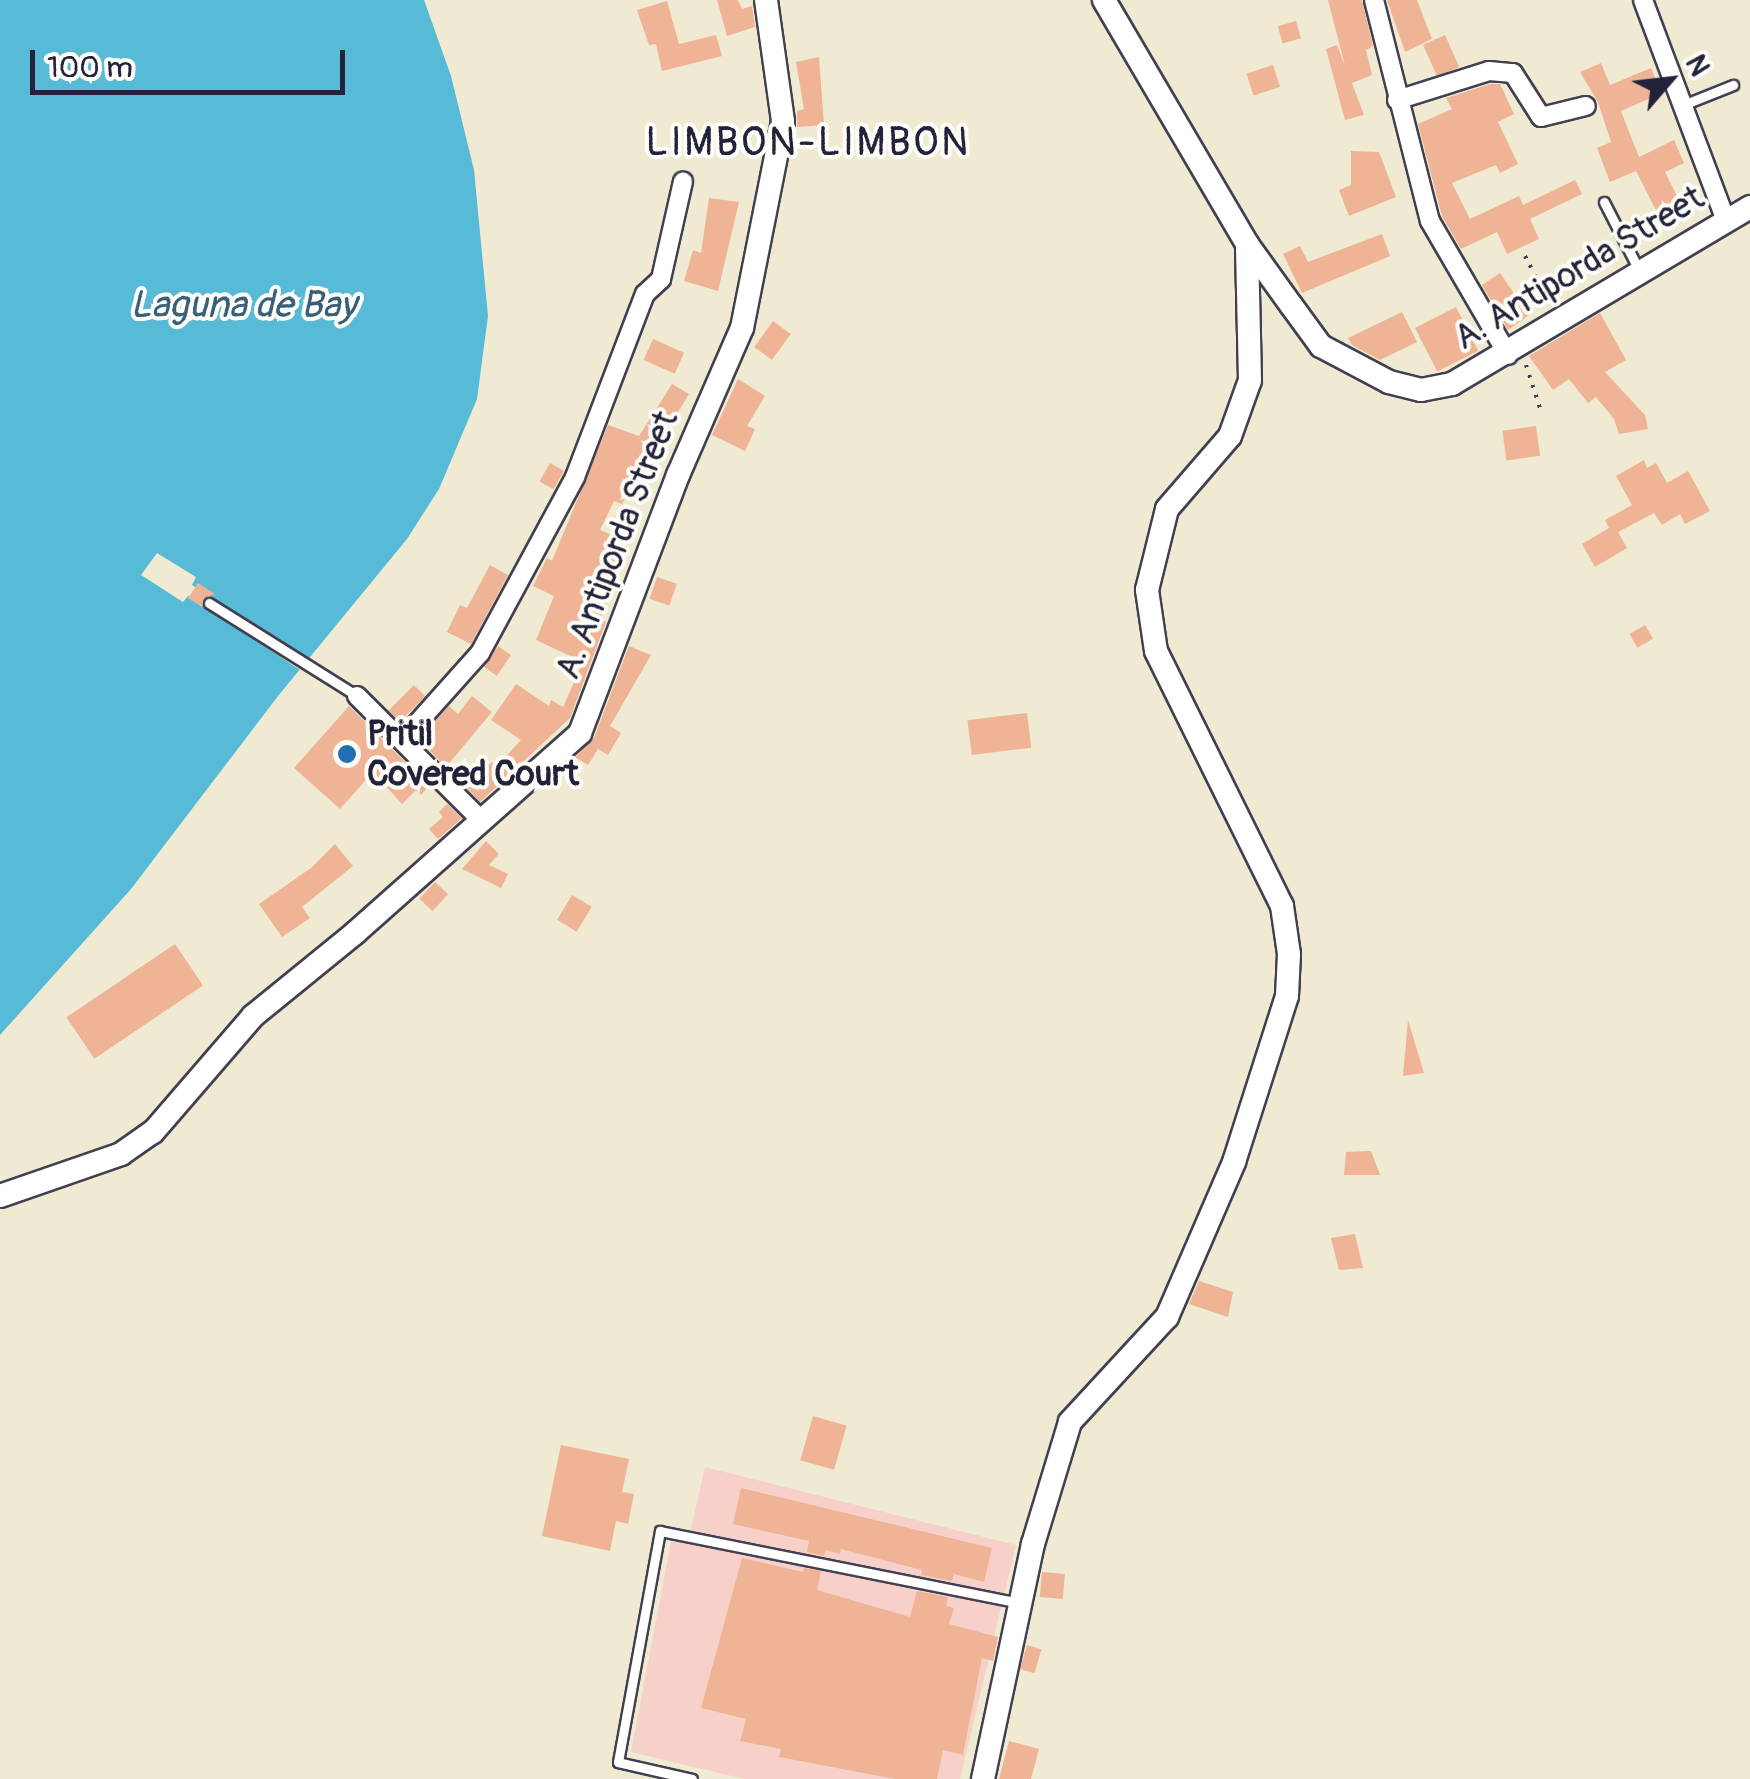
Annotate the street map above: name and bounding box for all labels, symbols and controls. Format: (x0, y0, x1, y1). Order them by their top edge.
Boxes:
scale bar (35, 30, 350, 92)
north arrow (1620, 30, 1720, 130)
text: 100 m (47, 49, 133, 86)
text: N (1677, 49, 1717, 82)
district label: LIMBON-LIMBON (646, 119, 970, 167)
street label: A. Antiporda Street (1447, 177, 1711, 359)
water label: Laguna de Bay (130, 283, 356, 329)
street label: A. Antiporda Street (547, 405, 687, 685)
place label: Pritil Covered Court (367, 713, 579, 795)
marker: Pritil Covered Court (336, 743, 358, 765)

